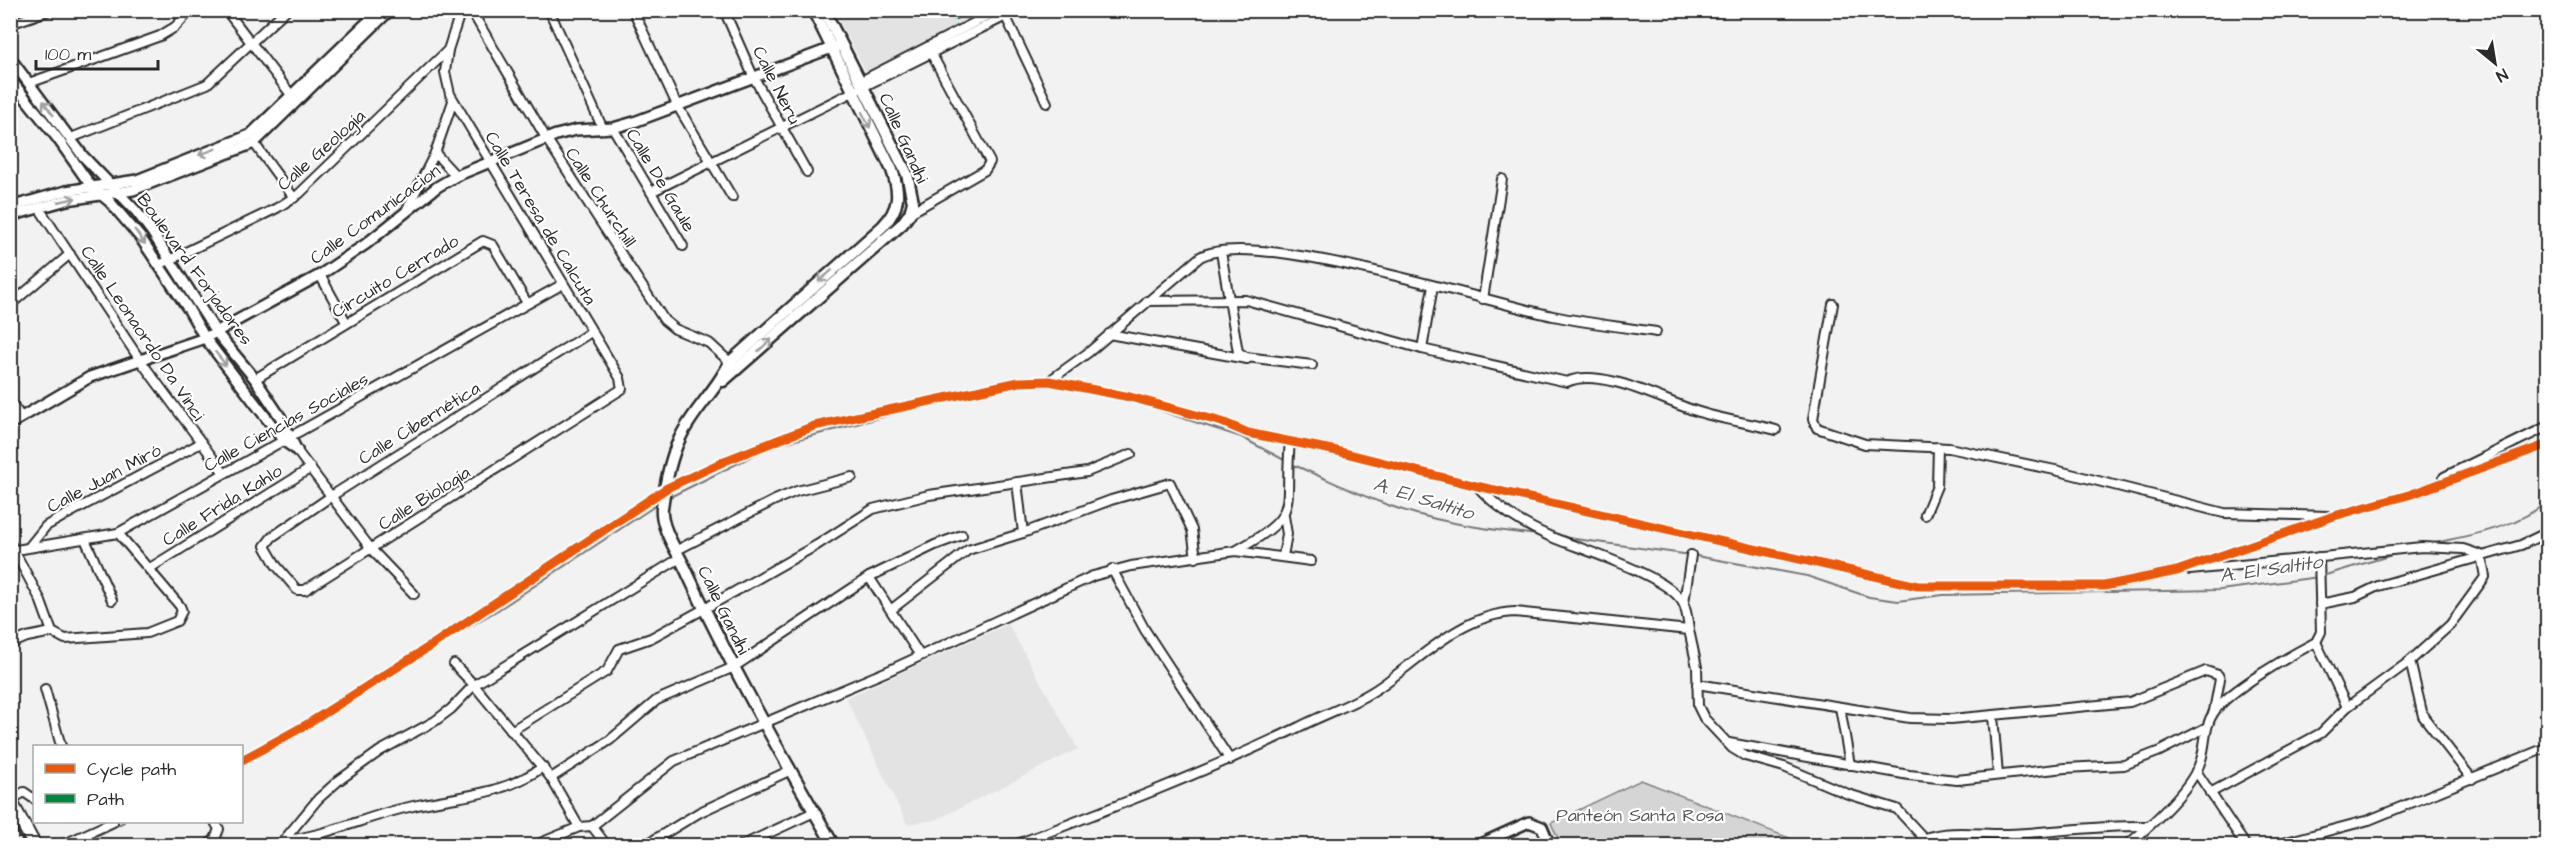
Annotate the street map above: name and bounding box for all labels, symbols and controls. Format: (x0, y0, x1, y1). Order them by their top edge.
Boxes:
scale bar (36, 33, 158, 71)
north arrow (2465, 33, 2525, 93)
text: 100 m (45, 42, 91, 67)
street label: Calle Neru (746, 42, 807, 129)
text: N (2492, 63, 2512, 87)
street label: Calle Gandhi (873, 89, 935, 187)
one-way arrow (42, 100, 54, 116)
street label: Calle Geología (272, 104, 372, 198)
one-way arrow (861, 110, 872, 128)
street label: Calle De Gaule (620, 124, 701, 237)
street label: Calle Teresa de Calcuta (479, 127, 602, 310)
street label: Calle Churchill (559, 143, 642, 252)
one-way arrow (198, 148, 217, 159)
street label: Calle Comunicacion (305, 158, 446, 270)
street label: Boulevard Forjadores (131, 188, 258, 350)
one-way arrow (57, 194, 76, 206)
one-way arrow (134, 229, 146, 245)
street label: Circuito Cerrado (327, 229, 463, 324)
street label: Calle Leonaordo Da Vinci (74, 241, 211, 426)
one-way arrow (817, 270, 833, 283)
one-way arrow (757, 339, 773, 352)
one-way arrow (215, 351, 228, 367)
street label: Calle Ciencias Sociales (199, 367, 373, 478)
street label: Calle Cibernética (354, 376, 485, 471)
street label: Calle Juan Miró (43, 438, 166, 519)
street label: Calle Frida Kahlo (157, 458, 287, 552)
street label: Calle Biología (373, 460, 476, 538)
water label: A. El Saltito (1370, 470, 1479, 528)
water label: A. El Saltito (2218, 548, 2326, 590)
street label: Calle Gandhi (691, 562, 756, 659)
legend (33, 745, 243, 823)
text: Cycle path (87, 757, 176, 783)
text: Path (87, 787, 124, 812)
park label: Panteón Santa Rosa (1556, 803, 1724, 828)

